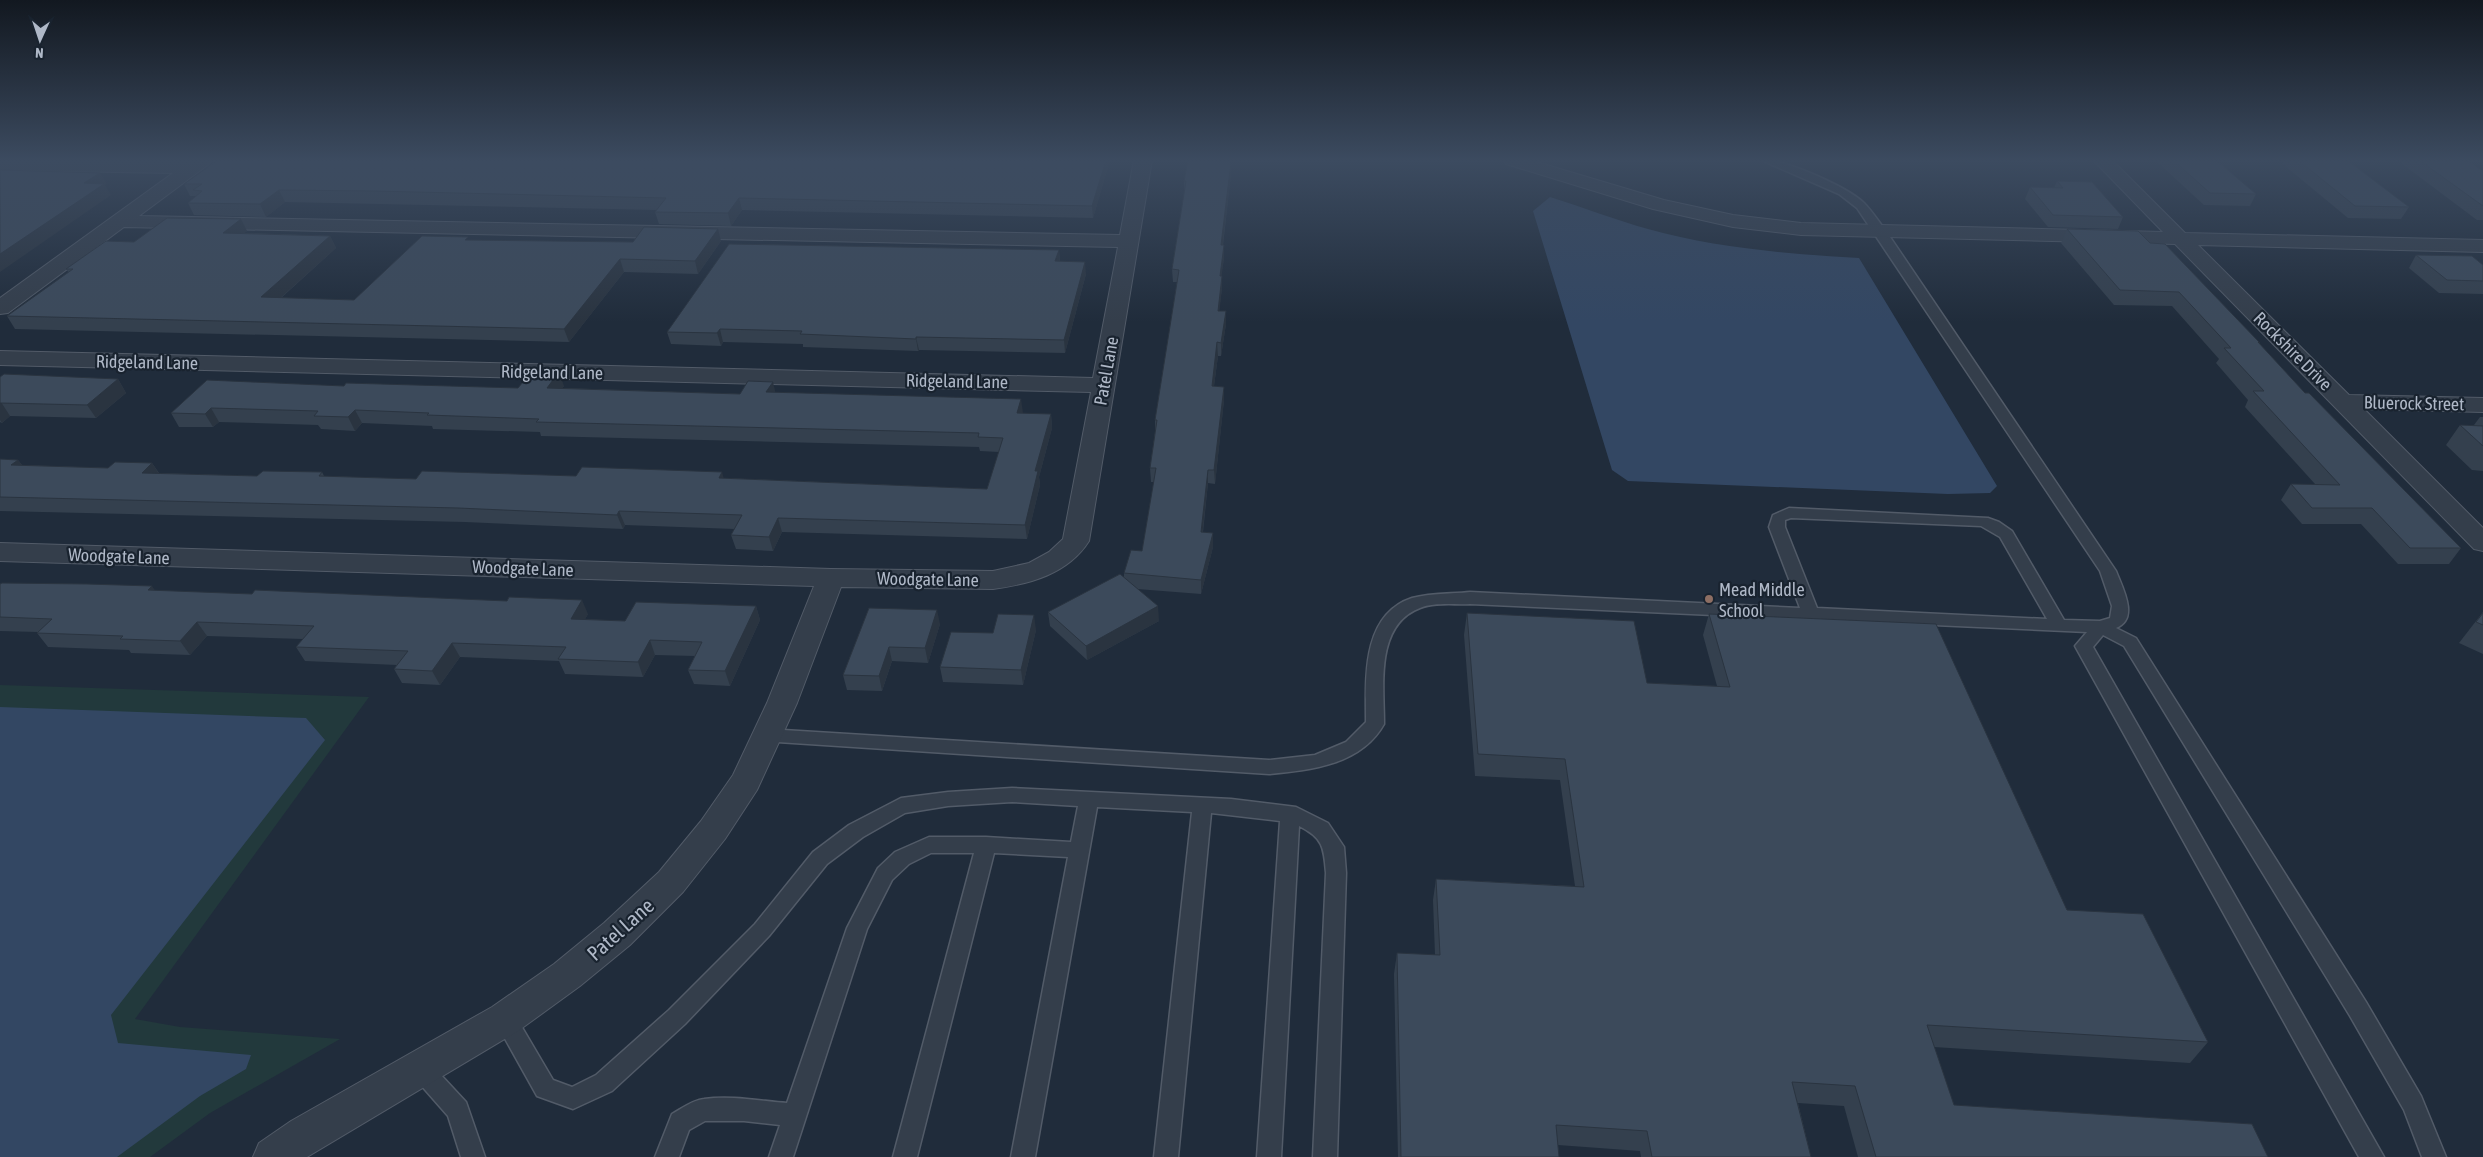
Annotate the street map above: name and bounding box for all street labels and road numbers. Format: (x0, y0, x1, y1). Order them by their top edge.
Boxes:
street label: Rockshire Drive (2249, 307, 2337, 395)
street label: Patel Lane (1090, 335, 1122, 407)
street label: Ridgeland Lane (96, 351, 198, 373)
street label: Ridgeland Lane (501, 361, 603, 383)
street label: Ridgeland Lane (906, 370, 1008, 392)
street label: Bluerock Street (2364, 392, 2464, 414)
street label: Woodgate Lane (68, 544, 170, 568)
street label: Woodgate Lane (472, 556, 574, 580)
street label: Woodgate Lane (877, 568, 979, 590)
street label: Patel Lane (582, 893, 658, 965)

